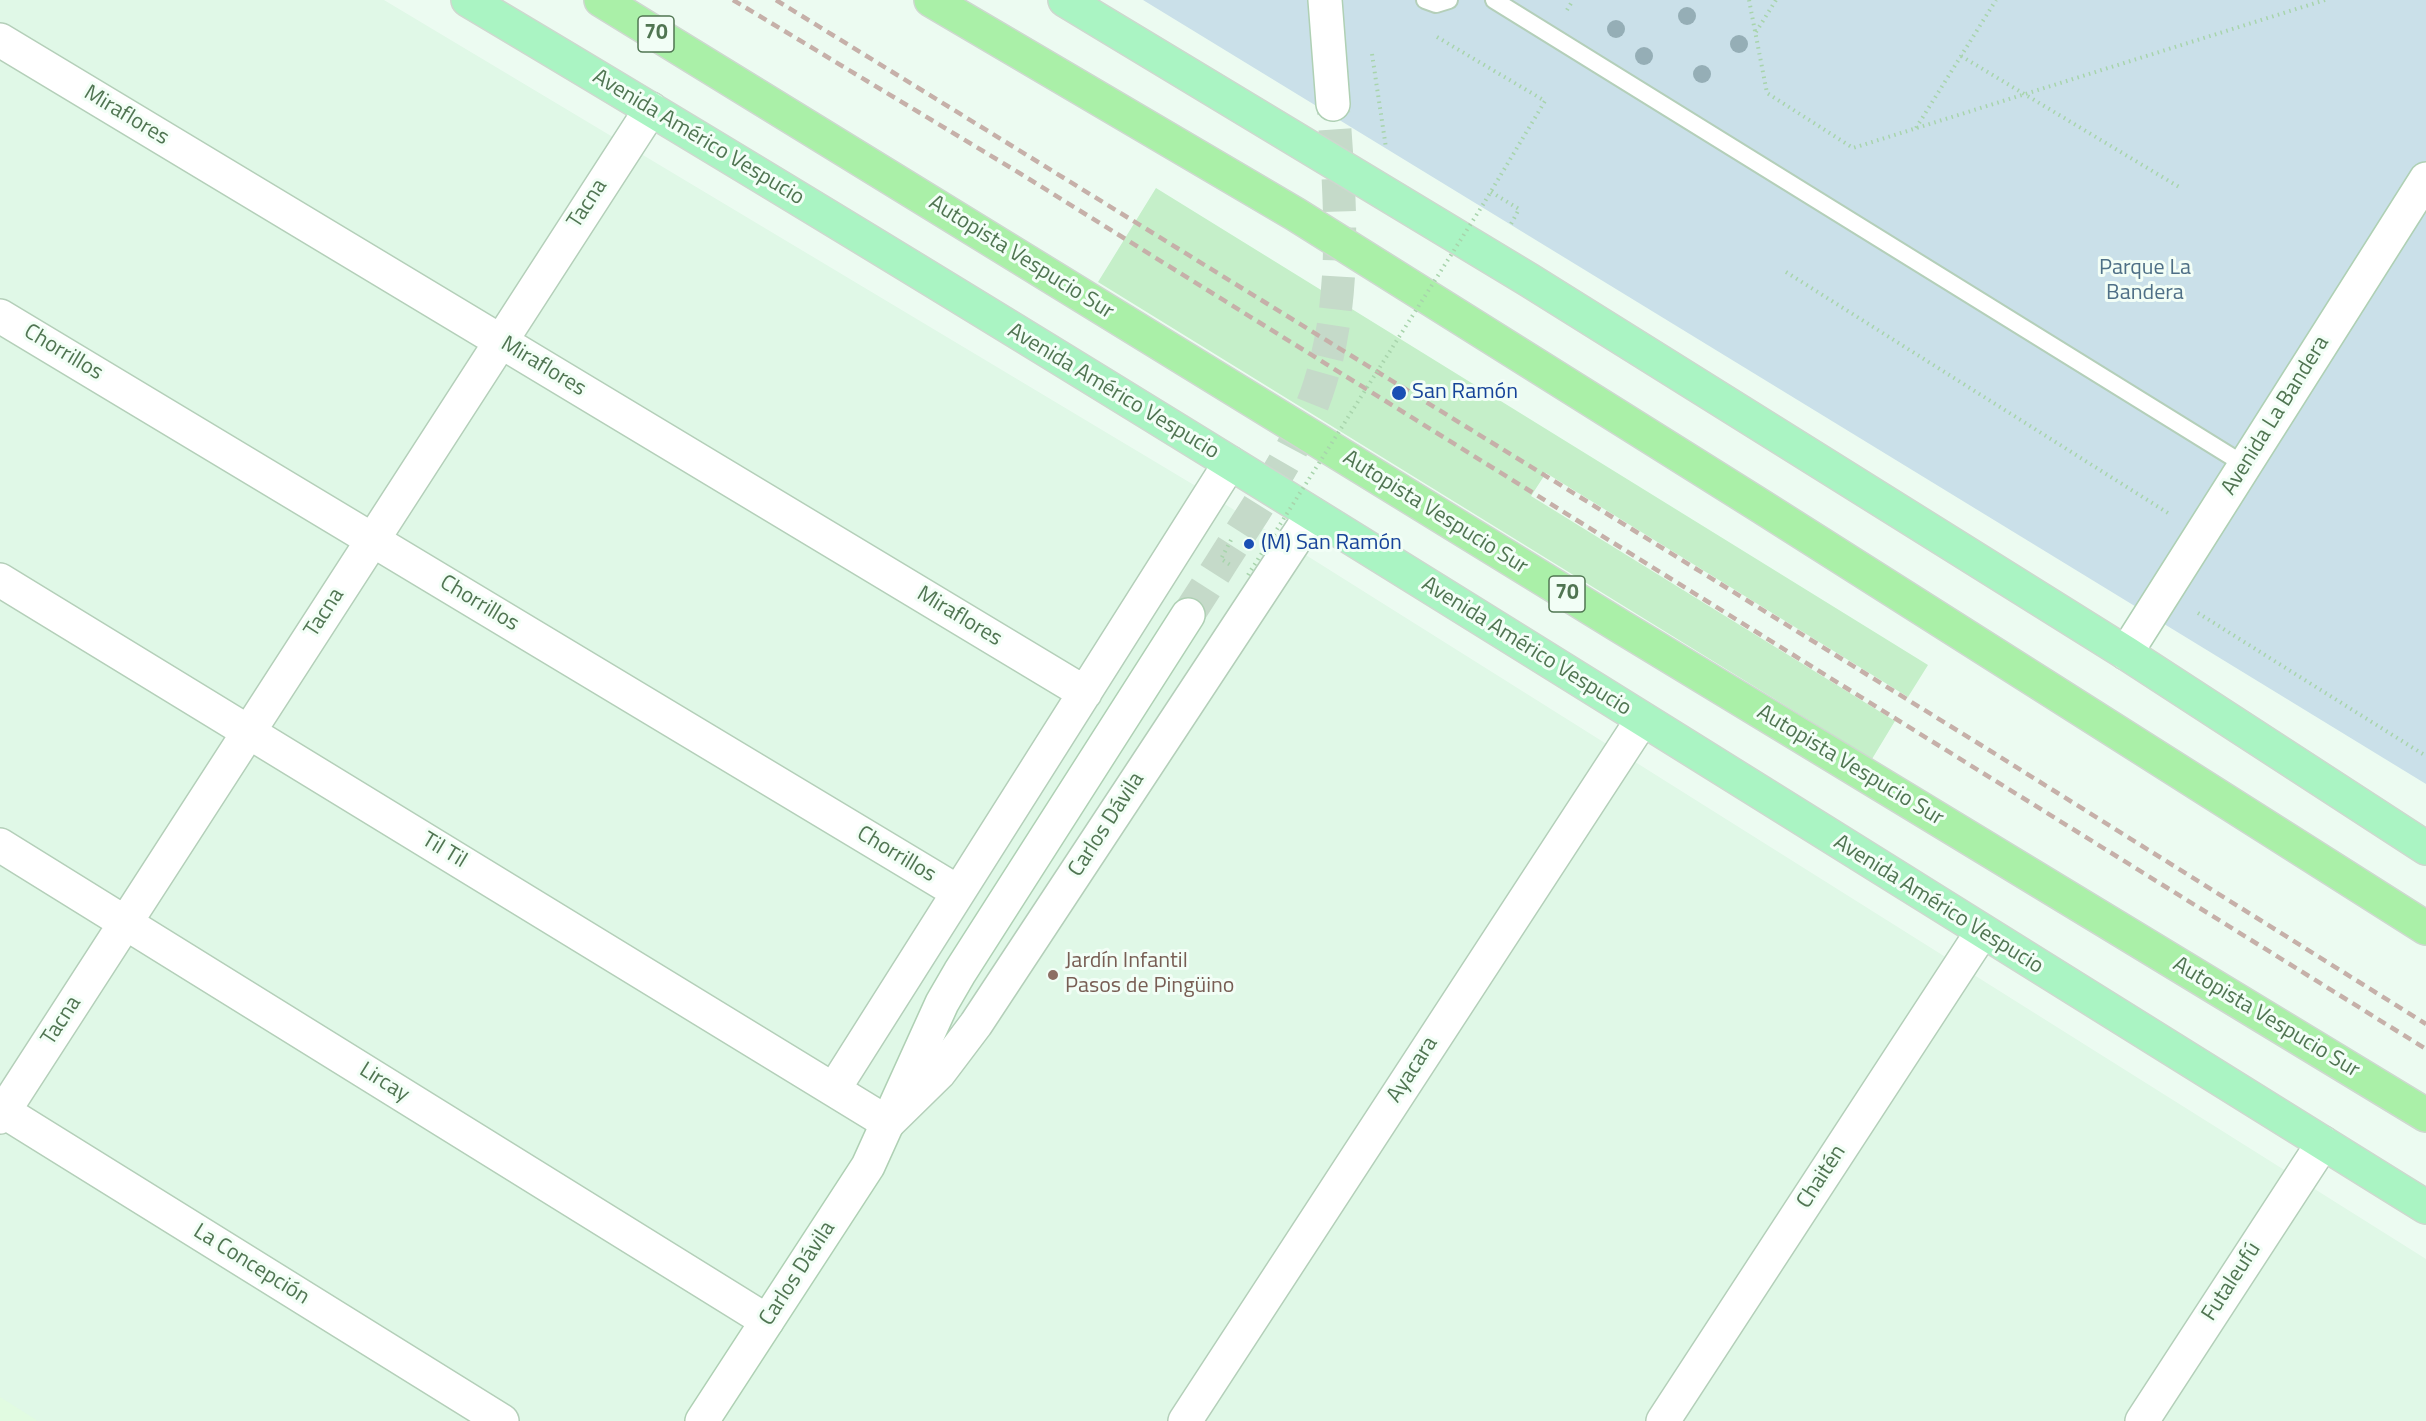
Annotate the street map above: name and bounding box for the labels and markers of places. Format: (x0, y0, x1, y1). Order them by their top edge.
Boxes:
place label: San Ramón (1412, 380, 1518, 406)
marker: San Ramón (1390, 384, 1408, 402)
place label: (M) San Ramón (1261, 531, 1402, 557)
marker: (M) San Ramón (1242, 537, 1256, 551)
place label: Jardín Infantil Pasos de Pingüino (1065, 949, 1234, 1000)
marker: Jardín Infantil Pasos de Pingüino (1046, 968, 1060, 982)

